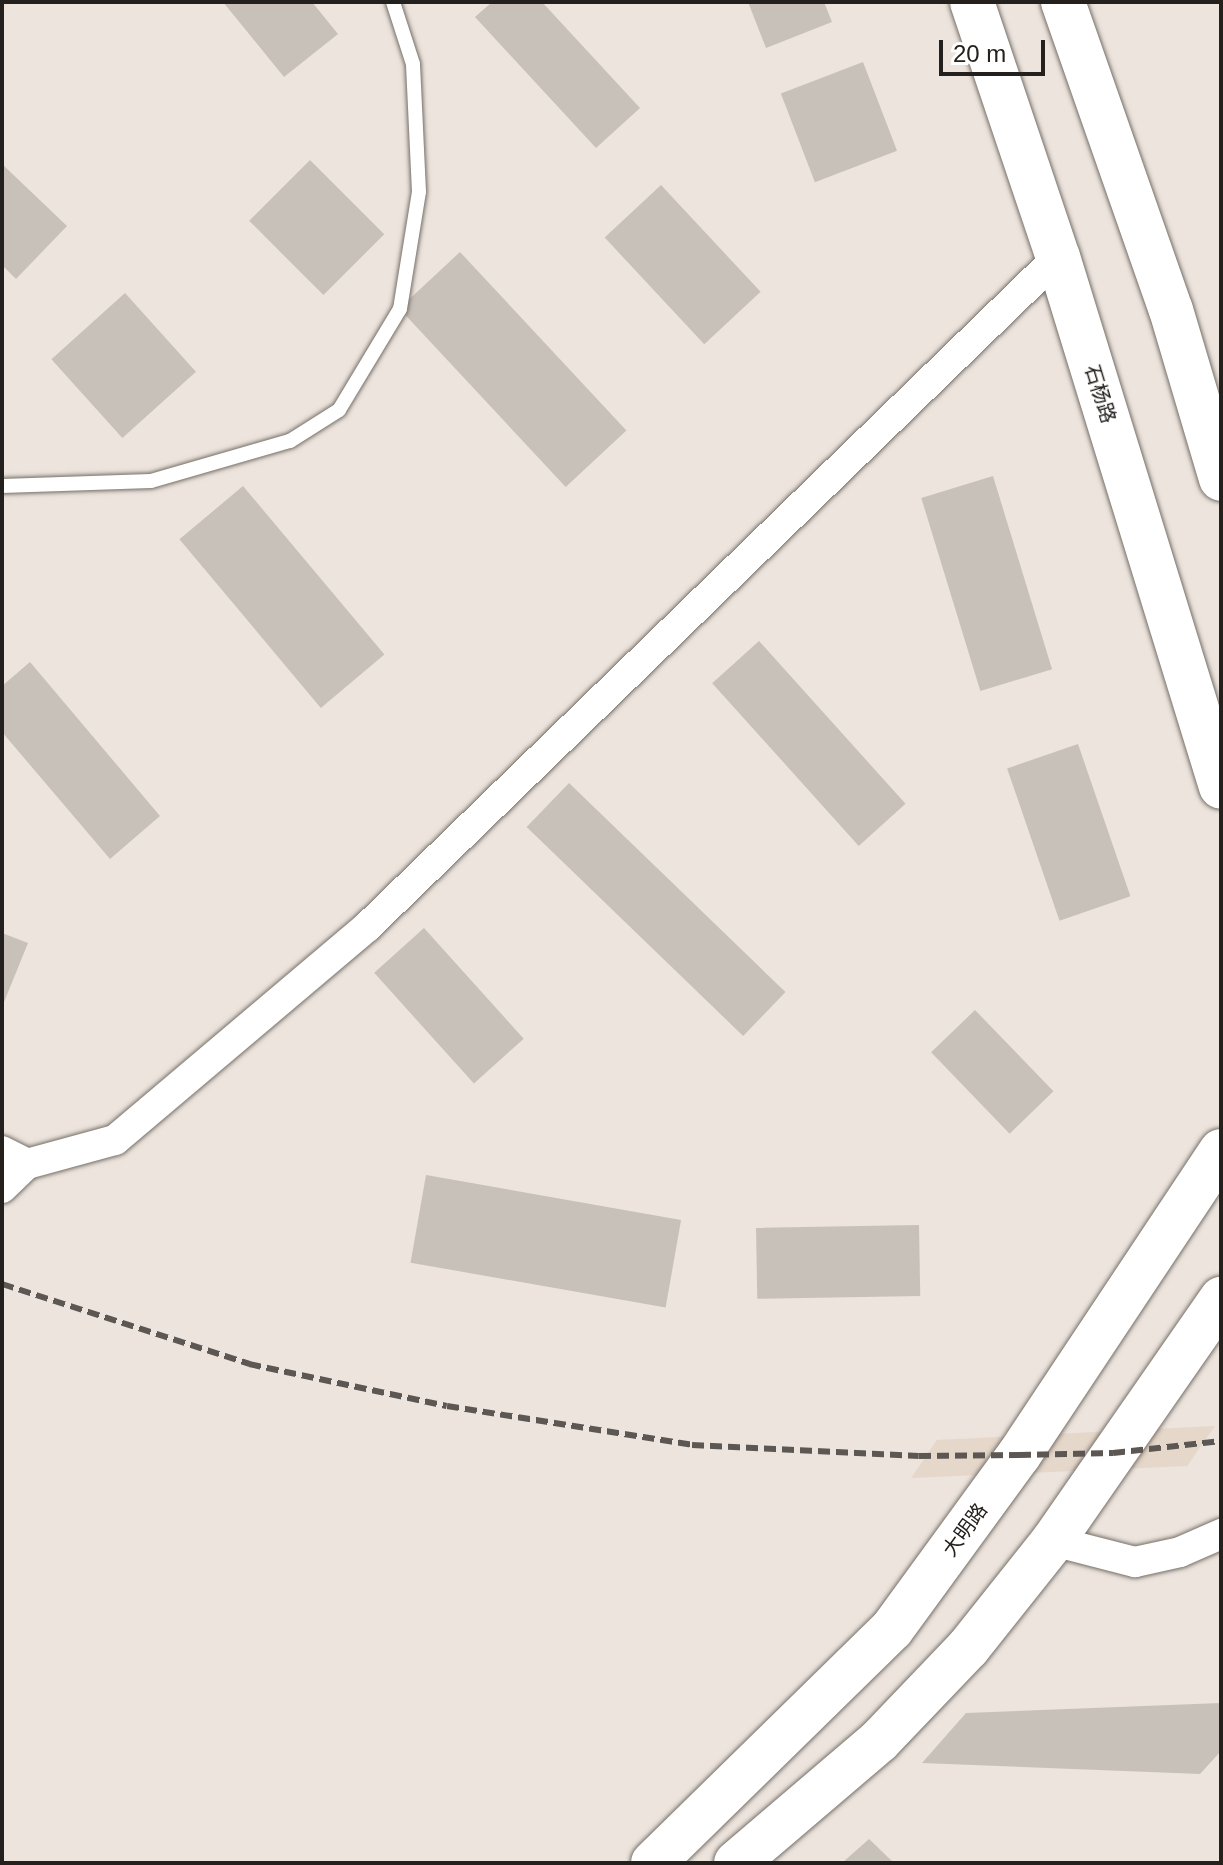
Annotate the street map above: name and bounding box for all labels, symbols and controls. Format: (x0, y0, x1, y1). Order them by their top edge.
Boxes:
scale bar (943, 24, 1049, 74)
text: 20 m (953, 40, 1006, 67)
street label: 石杨路 (1080, 362, 1120, 426)
street label: 大明路 (938, 1499, 992, 1561)

